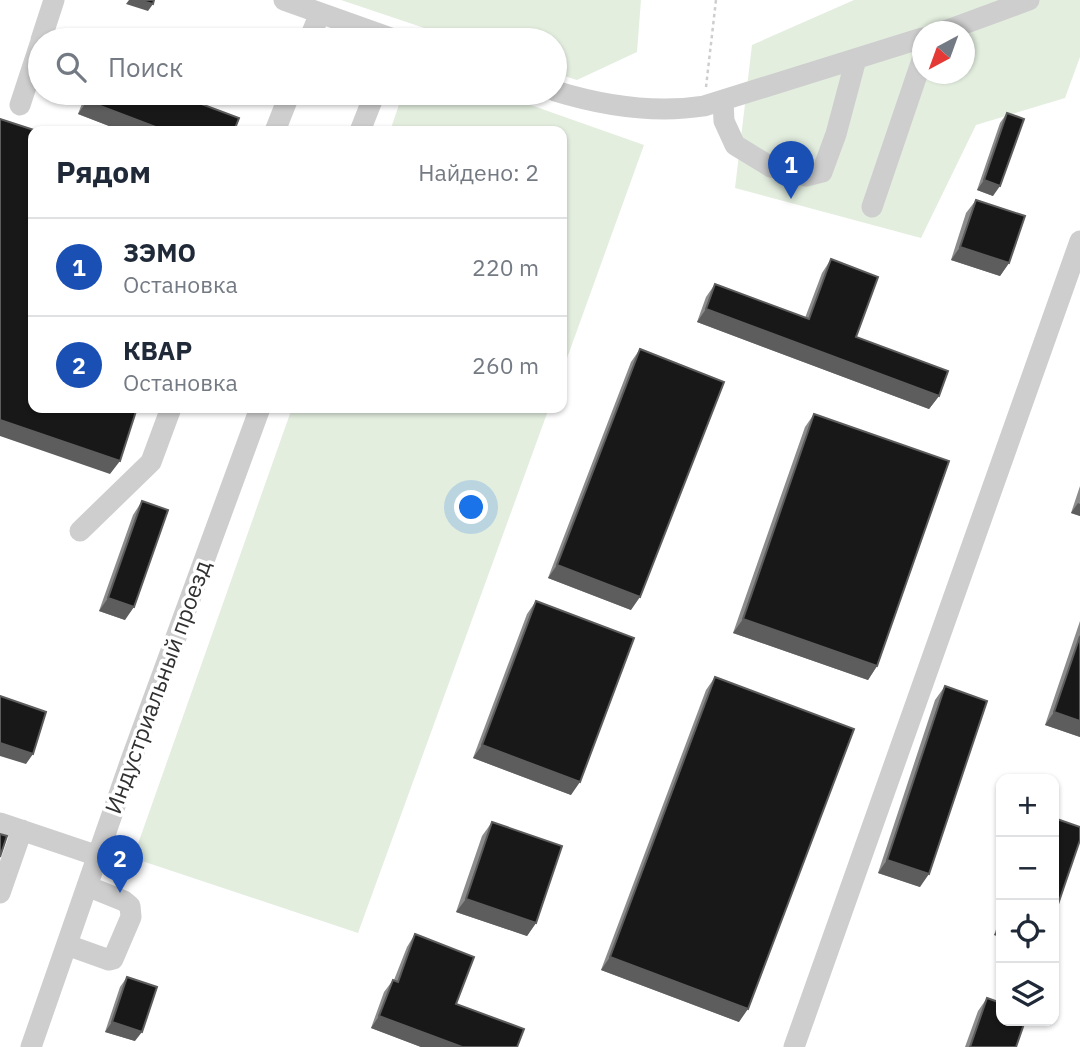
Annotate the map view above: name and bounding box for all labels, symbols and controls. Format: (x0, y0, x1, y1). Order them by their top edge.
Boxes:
north arrow (912, 21, 975, 84)
search box (28, 28, 567, 105)
icon: search (52, 48, 90, 86)
text: Поиск (108, 50, 183, 84)
pin: 1 (768, 141, 814, 199)
text: Рядом (56, 152, 151, 191)
text: Найдено: 2 (418, 157, 539, 187)
text: ЗЭМО (123, 235, 196, 269)
text: 1 (72, 252, 86, 282)
text: 220 m (472, 252, 539, 282)
text: Остановка (123, 269, 238, 299)
text: КВАР (123, 333, 192, 367)
text: 2 (72, 350, 86, 380)
text: 260 m (472, 350, 539, 380)
text: Остановка (123, 367, 238, 397)
your location (454, 490, 488, 524)
street label: Индустриальный проезд (97, 555, 217, 818)
map controls (996, 774, 1059, 1026)
button: + (996, 774, 1059, 837)
pin: 2 (97, 835, 143, 893)
button: − (996, 837, 1059, 900)
button: locate (996, 900, 1059, 963)
button: layers (996, 963, 1059, 1026)

